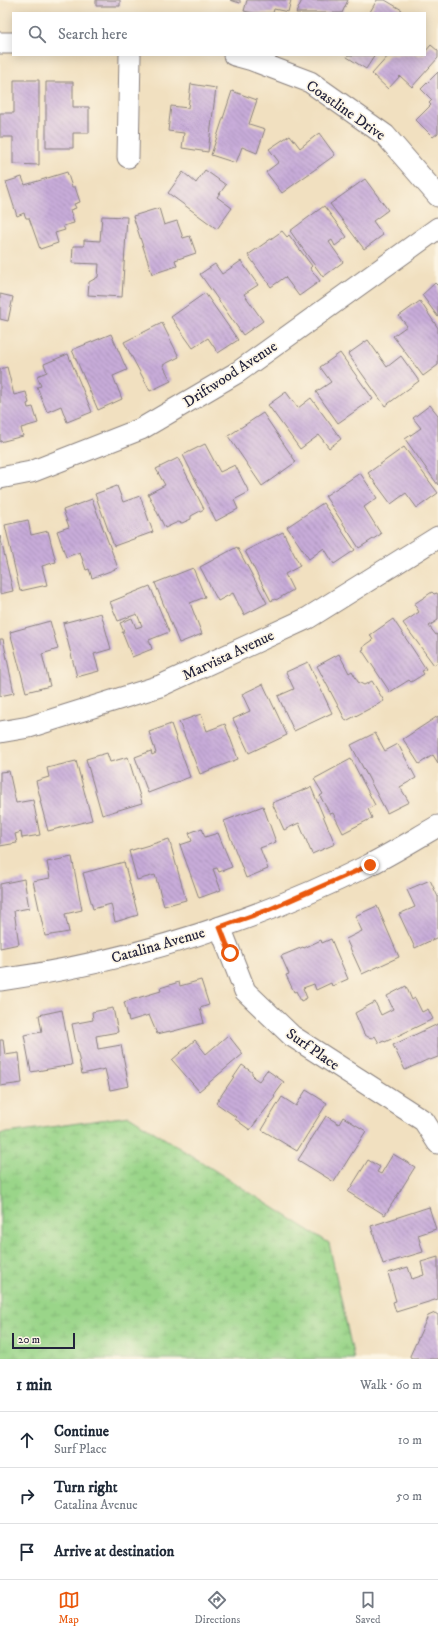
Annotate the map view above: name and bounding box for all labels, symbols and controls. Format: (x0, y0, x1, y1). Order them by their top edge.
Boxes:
search box (12, 12, 426, 56)
icon: search (26, 23, 48, 45)
text: Search here (58, 25, 127, 44)
street label: Coastline Drive (302, 76, 389, 145)
street label: Driftwood Avenue (180, 337, 281, 412)
street label: Marvista Avenue (179, 626, 277, 685)
route end (361, 856, 379, 874)
street label: Catalina Avenue (109, 923, 207, 968)
route start (221, 944, 239, 962)
street label: Surf Place (282, 1024, 343, 1075)
scale bar (12, 1331, 75, 1350)
text: 20 m (18, 1333, 40, 1347)
text: 1 min (16, 1374, 52, 1396)
text: Walk · 60 m (360, 1377, 422, 1393)
text: Continue (54, 1422, 109, 1441)
icon: ahead (16, 1429, 38, 1451)
text: 10 m (398, 1432, 422, 1448)
text: Surf Place (54, 1441, 107, 1457)
text: Turn right (54, 1478, 117, 1497)
icon: right (16, 1485, 38, 1507)
text: 50 m (396, 1488, 422, 1504)
text: Catalina Avenue (54, 1497, 138, 1513)
icon: arrive (16, 1541, 38, 1563)
text: Arrive at destination (54, 1542, 174, 1561)
tab: Map (58, 1589, 80, 1627)
tab: Directions (195, 1589, 240, 1627)
tab: Saved (355, 1589, 380, 1627)

